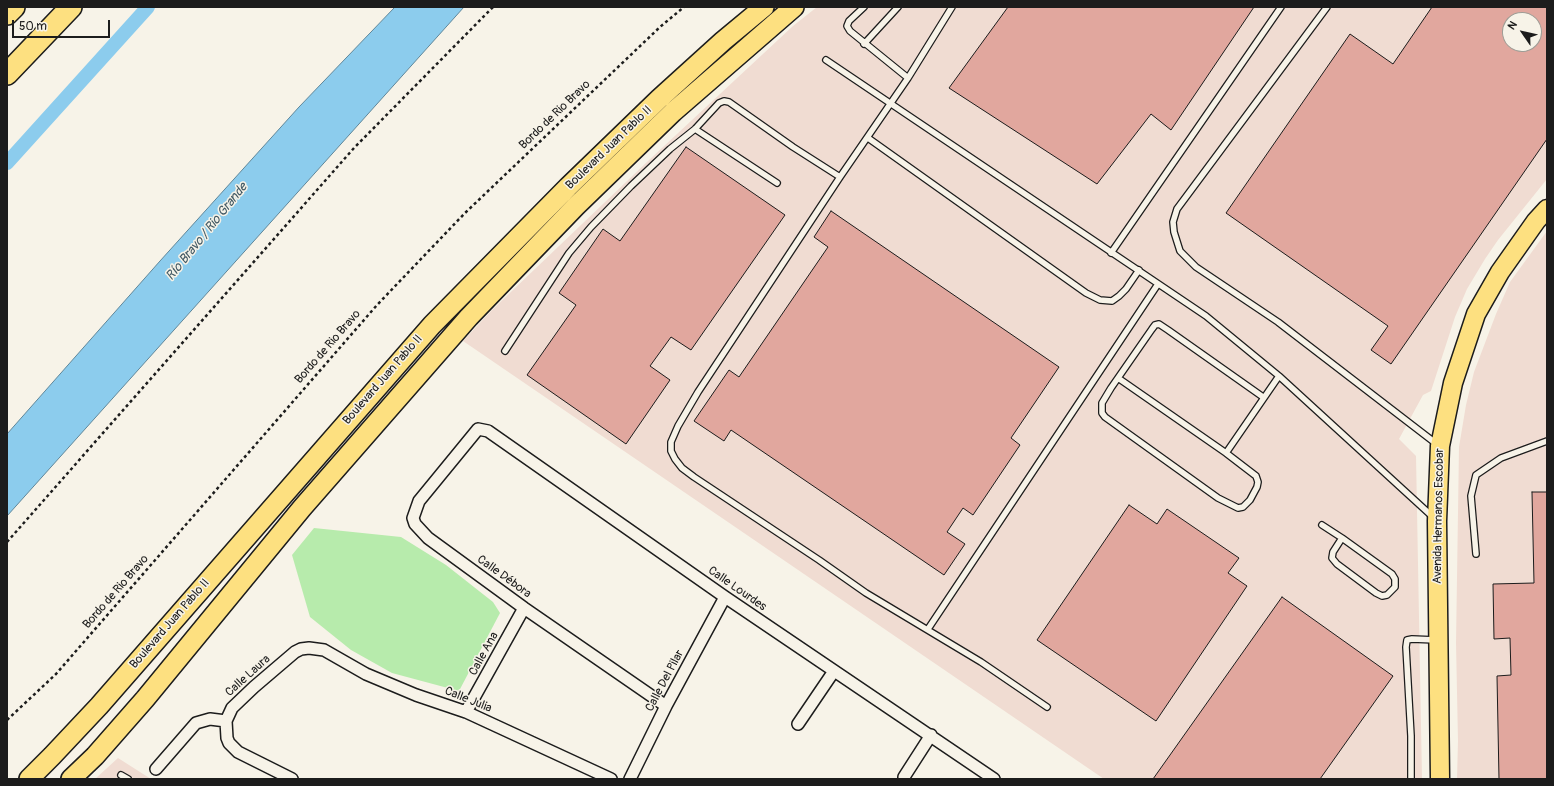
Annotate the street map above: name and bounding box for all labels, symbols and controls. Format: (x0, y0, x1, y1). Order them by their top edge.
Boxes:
scale bar (14, 12, 112, 38)
north arrow (1502, 12, 1542, 52)
text: 50 m (19, 19, 47, 34)
text: N (1505, 19, 1520, 32)
street label: Bordo de Rio Bravo (517, 77, 593, 153)
street label: Boulevard Juan Pablo II (563, 103, 655, 193)
water label: Río Bravo / Rio Grande (163, 180, 251, 284)
street label: Bordo de Rio Bravo (292, 307, 364, 387)
street label: Boulevard Juan Pablo II (340, 332, 426, 428)
street label: Avenida Hermanos Escobar (1431, 448, 1447, 584)
street label: Bordo de Rio Bravo (80, 552, 152, 632)
street label: Calle Débora (474, 553, 534, 601)
street label: Calle Lourdes (705, 564, 769, 614)
street label: Boulevard Juan Pablo II (127, 576, 213, 672)
street label: Calle Ana (466, 630, 502, 678)
street label: Calle Del Pilar (643, 648, 687, 714)
street label: Calle Laura (223, 652, 273, 700)
street label: Calle Julia (442, 684, 494, 716)

